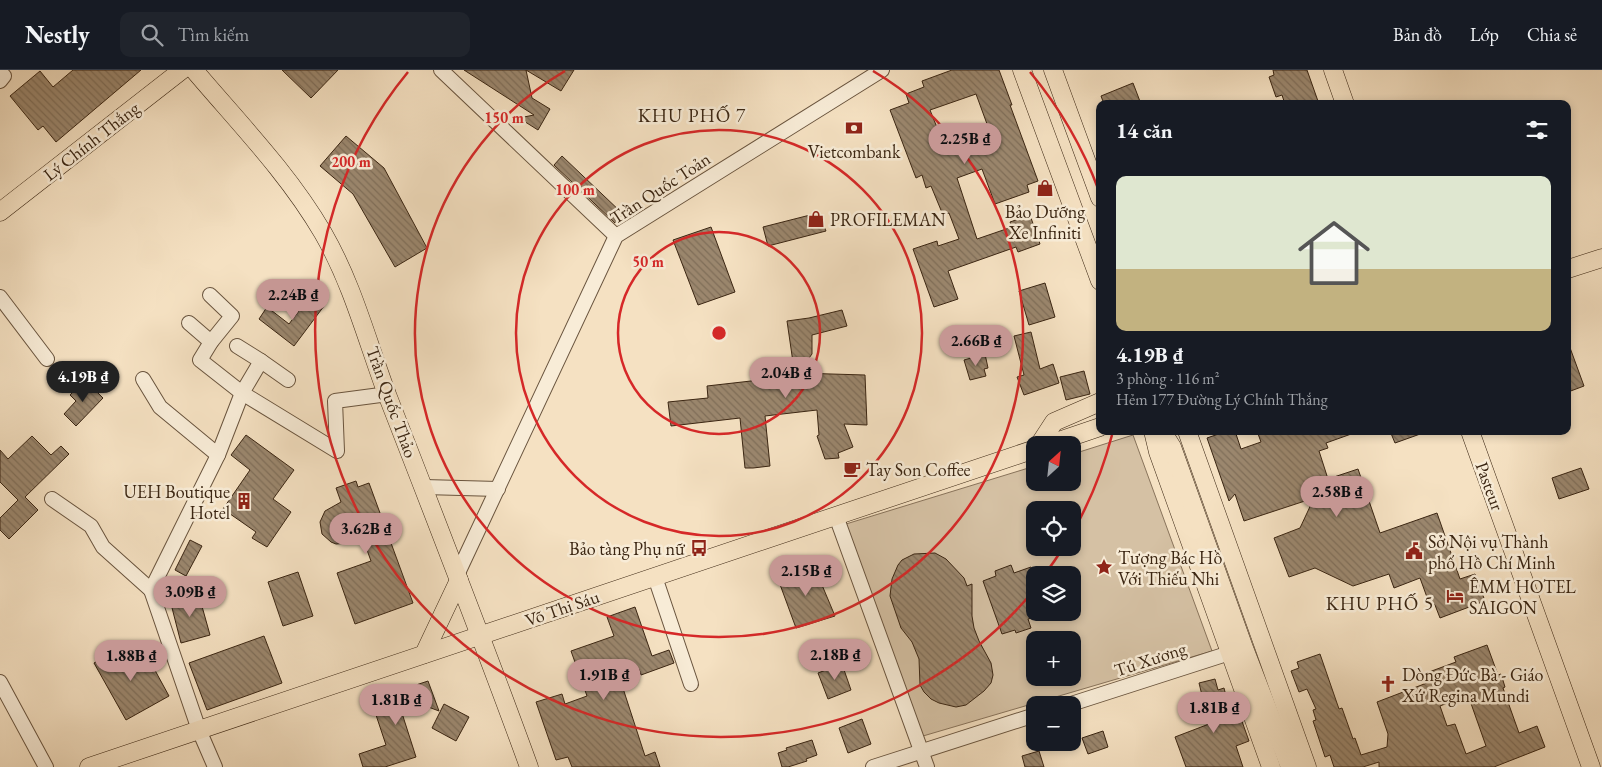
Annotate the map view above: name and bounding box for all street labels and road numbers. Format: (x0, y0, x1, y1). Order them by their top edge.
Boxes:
street label: Lý Chính Thắng (38, 96, 144, 186)
street label: Trần Quốc Toản (605, 147, 715, 229)
street label: Trần Quốc Thảo (361, 343, 423, 461)
street label: Pasteur (1471, 458, 1509, 514)
street label: Võ Thị Sáu (522, 584, 603, 631)
street label: Tú Xương (1111, 637, 1189, 681)

